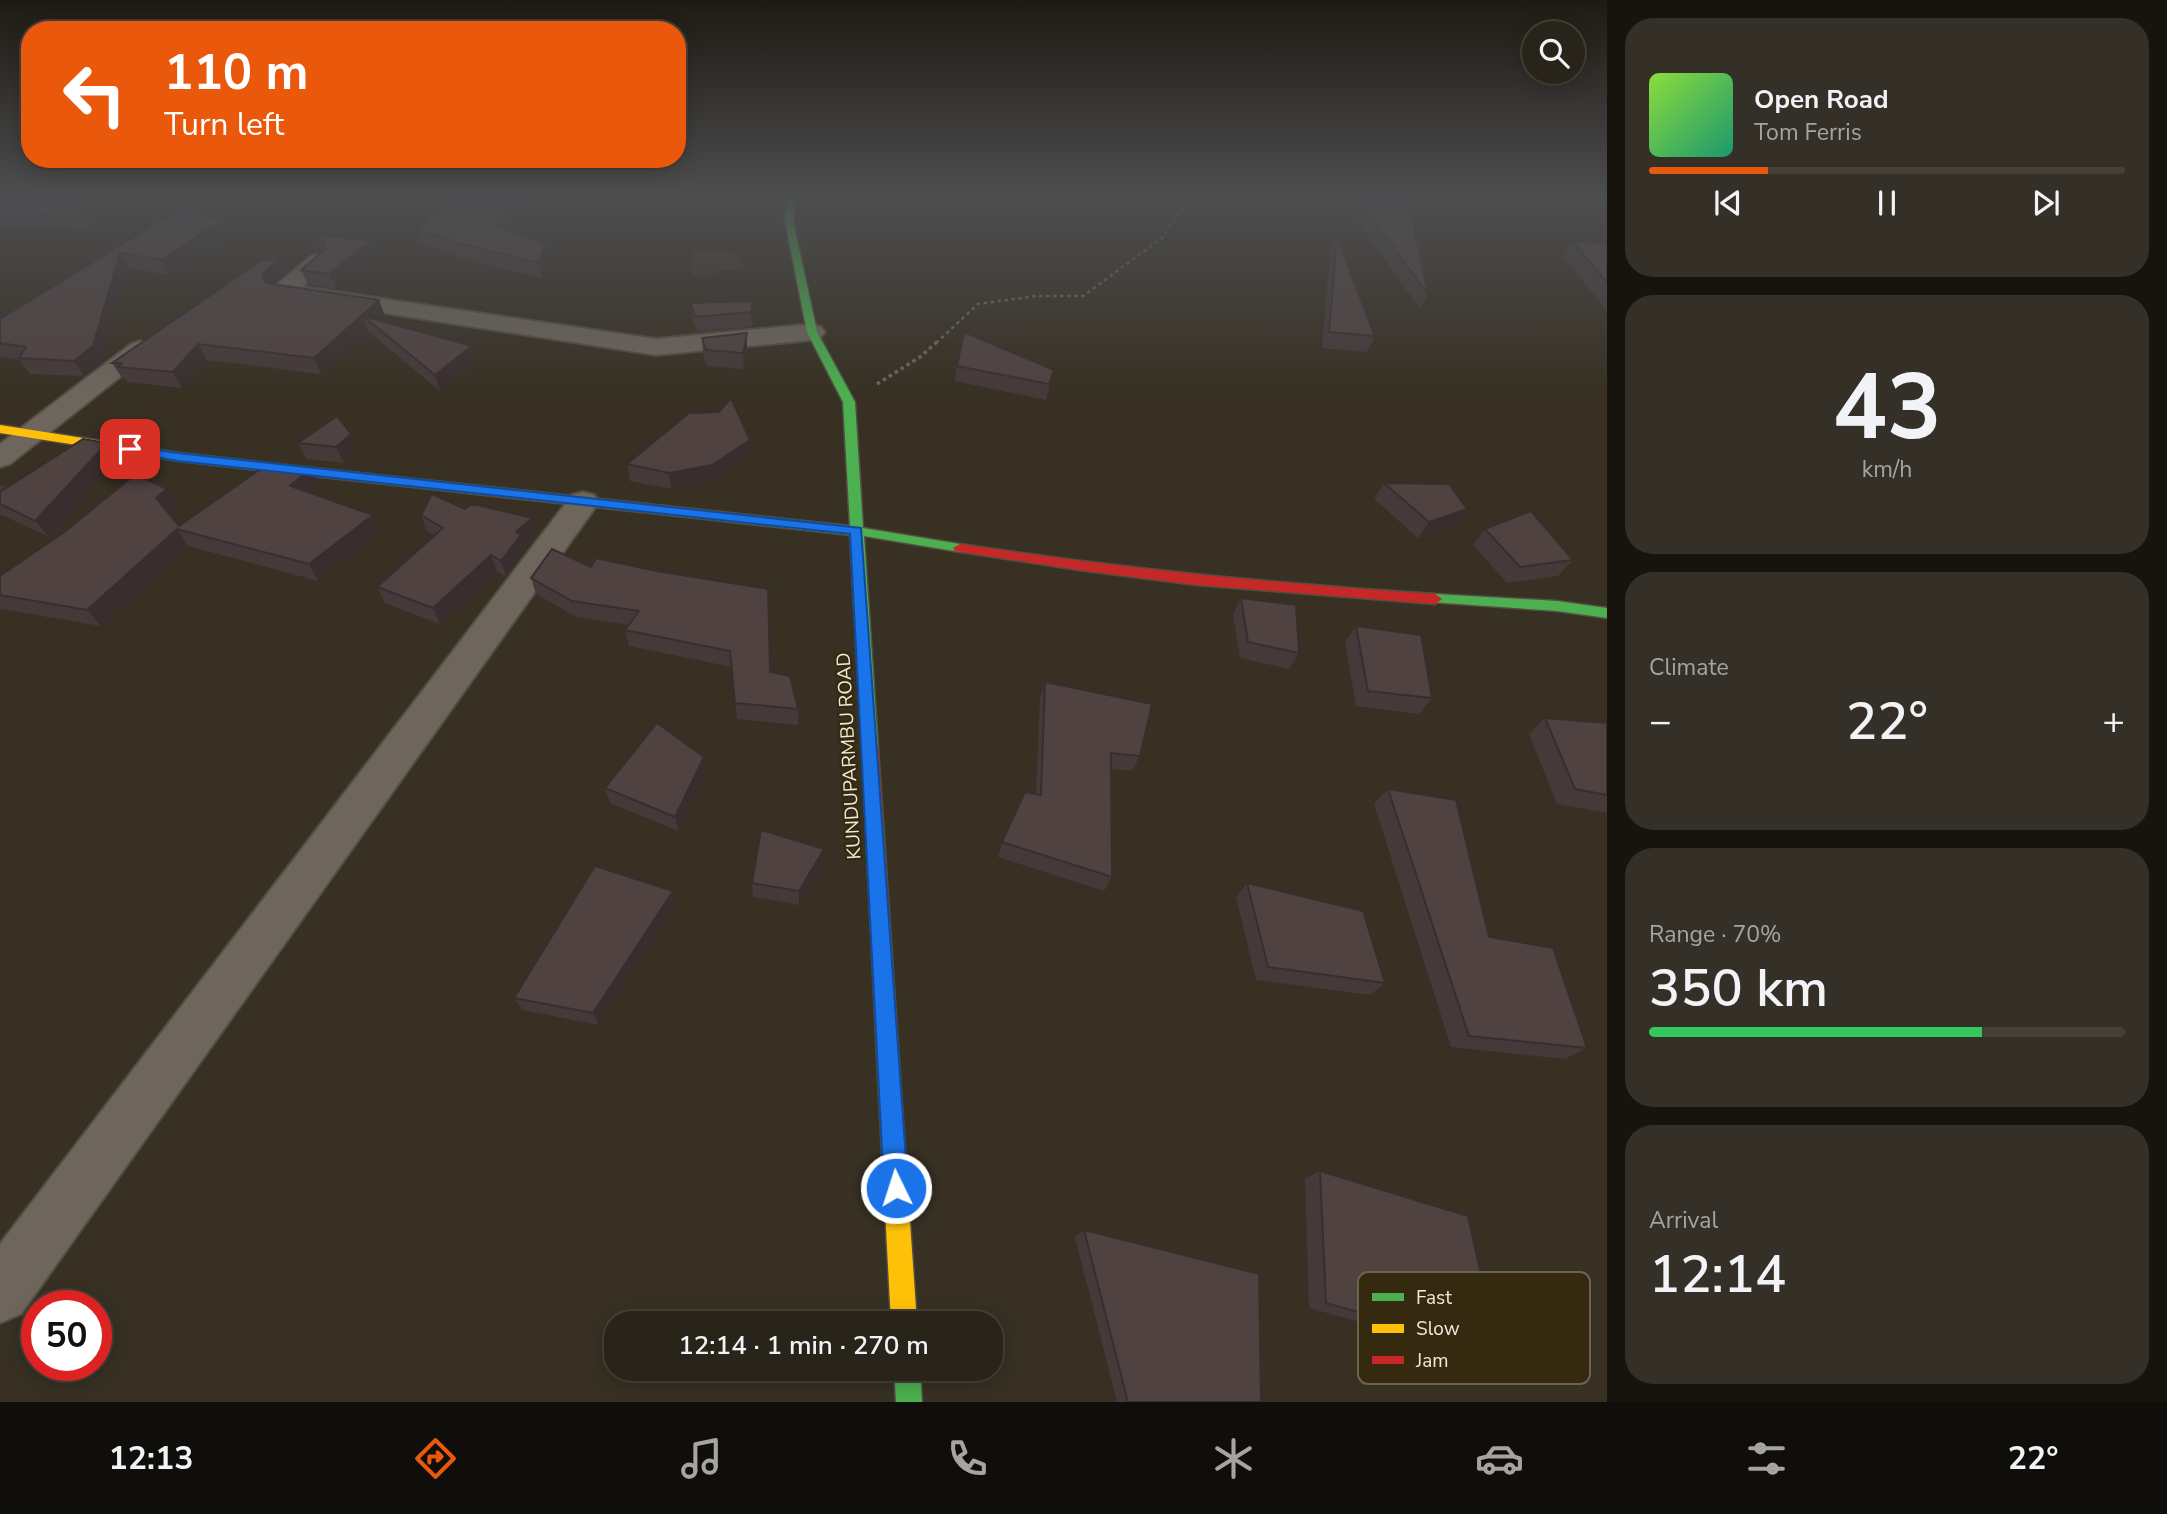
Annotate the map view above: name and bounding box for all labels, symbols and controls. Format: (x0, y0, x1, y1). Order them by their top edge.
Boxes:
map controls (1522, 21, 1585, 84)
button: search (1522, 21, 1585, 84)
text: 110 m (164, 39, 308, 106)
icon: left (49, 49, 140, 140)
text: Open Road (1754, 82, 1889, 117)
text: Turn left (164, 103, 284, 146)
text: Tom Ferris (1754, 117, 1862, 148)
icon: previous (1709, 184, 1747, 222)
icon: pause (1868, 184, 1906, 222)
icon: next (2027, 184, 2065, 222)
text: 43 (1832, 346, 1942, 470)
pin (100, 419, 160, 479)
icon: arrive (111, 430, 149, 468)
text: km/h (1862, 454, 1912, 485)
street label: KUNDUPARMBU ROAD (831, 652, 867, 860)
text: Climate (1649, 652, 1729, 683)
text: 22° (1846, 686, 1928, 757)
text: − (1649, 696, 1672, 747)
text: + (2102, 696, 2125, 747)
text: Range · 70% (1649, 919, 1781, 950)
text: 350 km (1649, 953, 1828, 1024)
position arrow (859, 1151, 933, 1225)
text: Arrival (1649, 1205, 1718, 1236)
text: 12:14 (1649, 1239, 1786, 1310)
legend (1358, 1272, 1590, 1384)
text: Fast (1416, 1285, 1452, 1311)
speed limit sign: 50 (21, 1290, 112, 1381)
text: Slow (1416, 1316, 1460, 1342)
text: 12:14 · 1 min · 270 m (678, 1328, 929, 1363)
text: Jam (1415, 1348, 1449, 1374)
icon: directions (411, 1434, 460, 1483)
icon: music (677, 1434, 726, 1483)
icon: phone (943, 1434, 992, 1483)
icon: climate (1209, 1434, 1258, 1483)
icon: car (1475, 1434, 1524, 1483)
icon: filters (1742, 1434, 1791, 1483)
text: 12:13 (109, 1437, 193, 1480)
text: 22° (2008, 1437, 2058, 1480)

